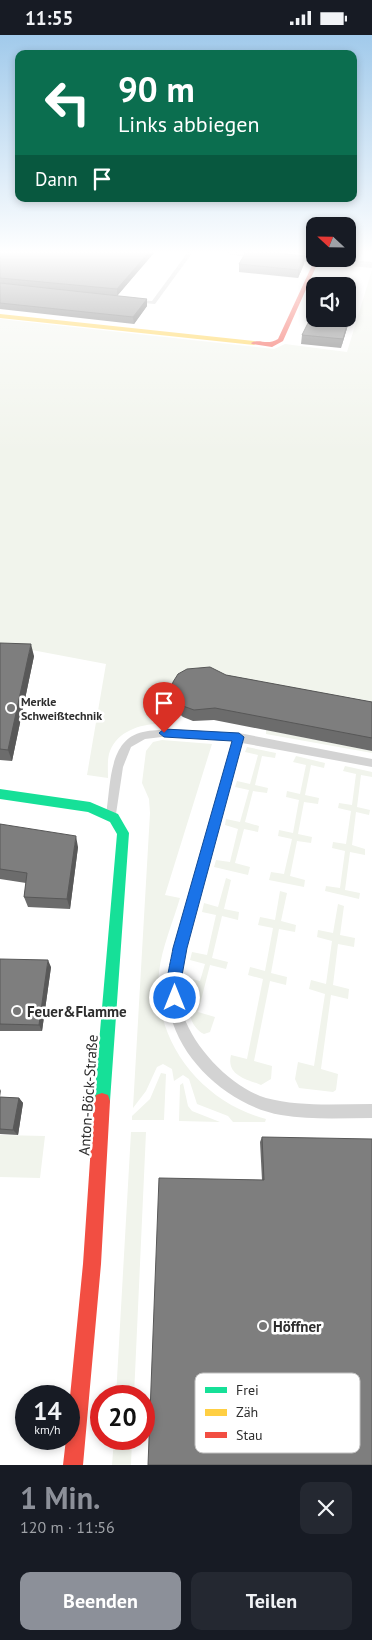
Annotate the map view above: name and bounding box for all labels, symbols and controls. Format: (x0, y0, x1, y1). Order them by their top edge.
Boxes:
text: 11:55 (25, 6, 73, 30)
text: 90 m (118, 66, 195, 112)
icon: left (35, 70, 100, 135)
text: Links abbiegen (118, 110, 260, 138)
icon: arrive (88, 165, 116, 193)
text: Dann (35, 167, 78, 191)
north arrow (306, 217, 356, 267)
map controls (306, 217, 356, 327)
button: sound (306, 277, 356, 327)
pin (143, 682, 185, 733)
icon: arrive (150, 689, 178, 717)
place label: Merkle Schweißtechnik (21, 694, 102, 723)
marker: Merkle Schweißtechnik (5, 702, 17, 714)
position arrow (148, 971, 200, 1023)
place label: Feuer&Flamme (27, 1002, 127, 1021)
marker: Feuer&Flamme (11, 1005, 23, 1017)
street label: Anton-Böck-Straße (74, 1034, 102, 1156)
place label: Höffner (273, 1317, 322, 1336)
marker: Höffner (257, 1320, 269, 1332)
legend (195, 1373, 360, 1453)
text: Frei (236, 1381, 259, 1399)
speed limit sign: 20 (90, 1385, 155, 1450)
text: 14 (33, 1395, 62, 1427)
text: Zäh (236, 1403, 258, 1421)
text: km/h (34, 1422, 61, 1437)
text: Stau (236, 1426, 263, 1444)
text: 1 Min. (20, 1478, 100, 1517)
button: close (300, 1482, 352, 1534)
text: 120 m · 11:56 (20, 1517, 115, 1537)
button: Beenden (20, 1572, 181, 1630)
button: Teilen (191, 1572, 352, 1630)

